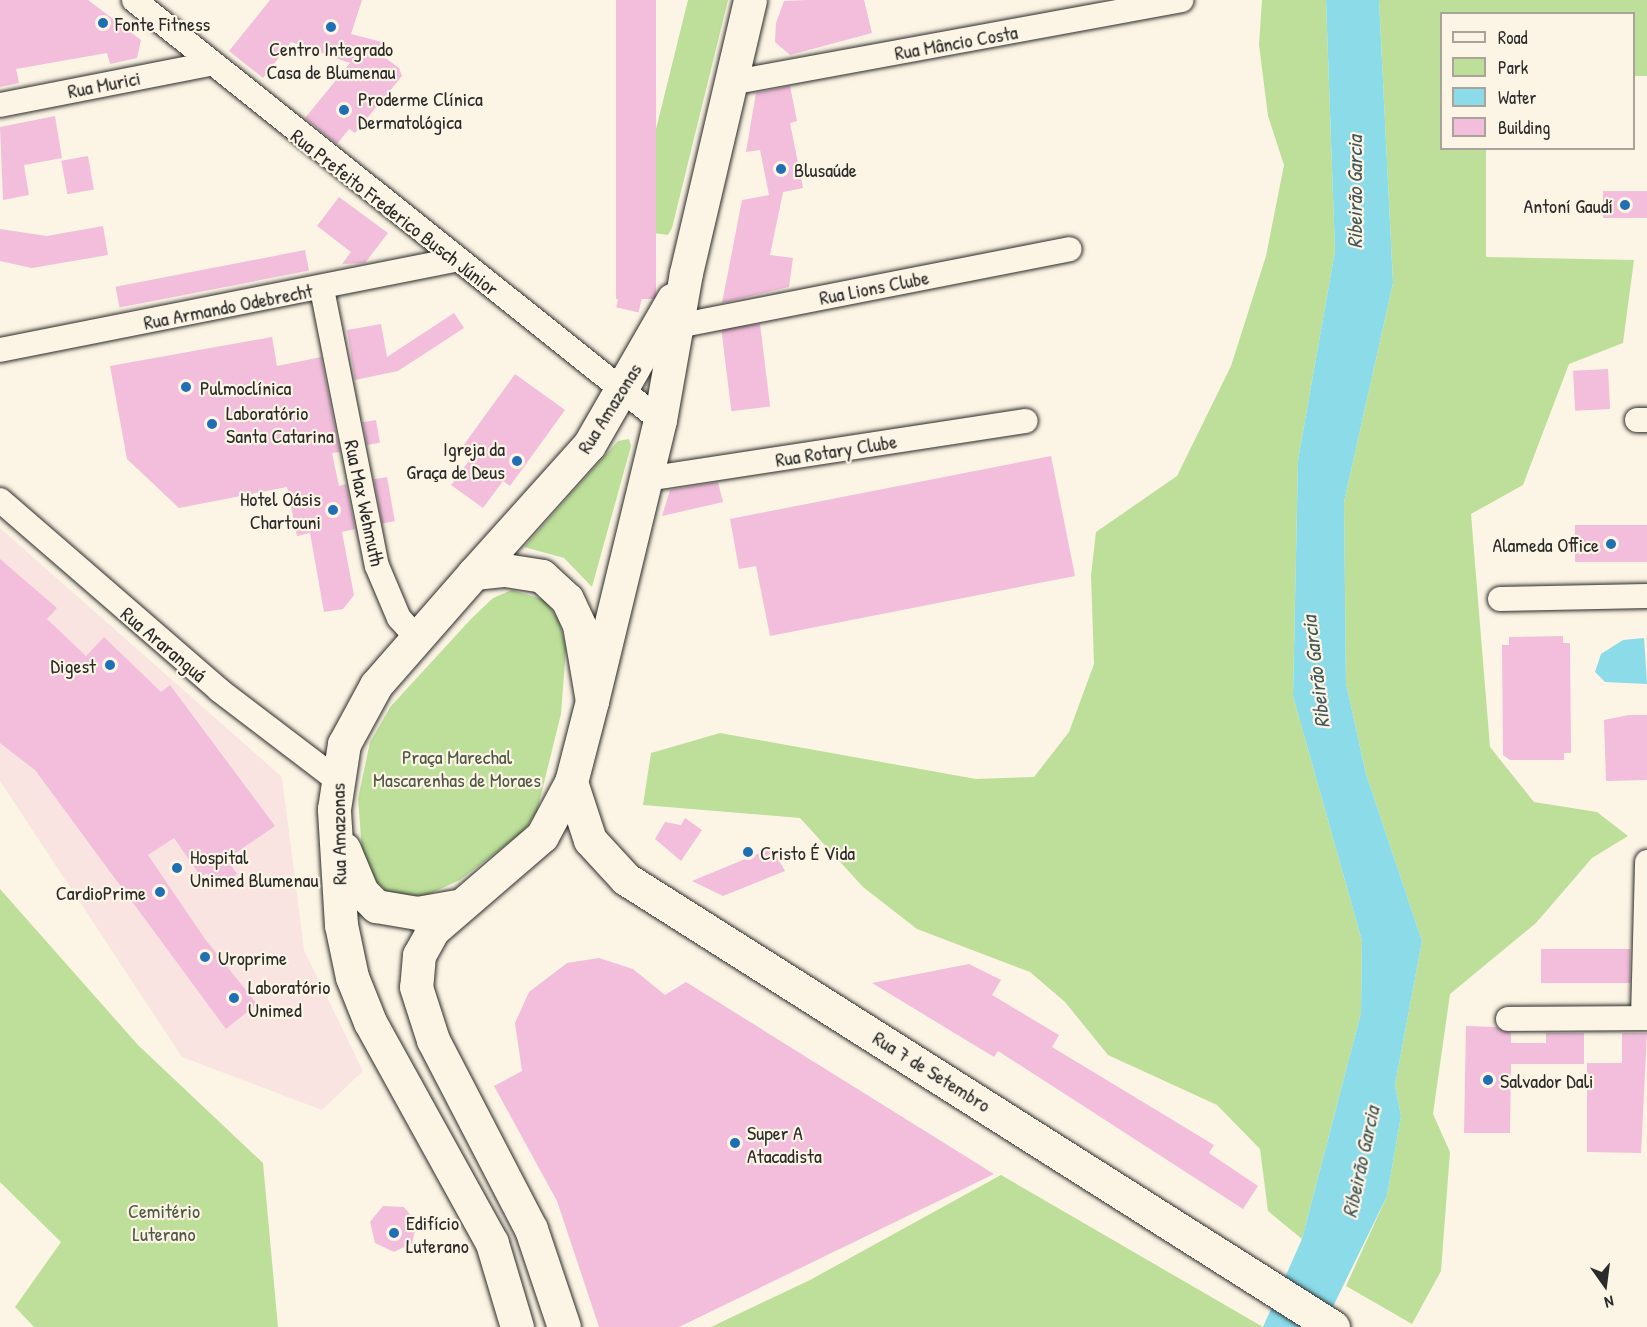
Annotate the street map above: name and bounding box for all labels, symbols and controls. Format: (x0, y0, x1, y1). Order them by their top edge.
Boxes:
place label: Fonte Fitness (115, 11, 210, 35)
legend (1440, 12, 1635, 150)
marker: Fonte Fitness (96, 16, 110, 30)
street label: Rua Mâncio Costa (893, 19, 1019, 65)
marker: Centro Integrado Casa de Blumenau (324, 20, 338, 34)
text: Road (1498, 25, 1528, 50)
place label: Centro Integrado Casa de Blumenau (266, 36, 396, 83)
text: Park (1498, 55, 1528, 80)
street label: Rua Murici (65, 65, 143, 103)
text: Water (1498, 85, 1536, 110)
place label: Proderme Clínica Dermatológica (358, 86, 483, 133)
marker: Proderme Clínica Dermatológica (335, 101, 353, 119)
text: Building (1498, 115, 1550, 140)
street label: Rua Prefeito Frederico Busch Júnior (286, 124, 504, 300)
water label: Ribeirão Garcia (1342, 135, 1368, 249)
place label: Blusaúde (794, 157, 857, 181)
marker: Blusaúde (772, 160, 790, 178)
place label: Antoní Gaudí (1523, 193, 1613, 217)
marker: Antoní Gaudí (1618, 198, 1632, 212)
street label: Rua Lions Clube (817, 265, 931, 309)
street label: Rua Armando Odebrecht (141, 278, 315, 334)
street label: Rua Amazonas (572, 358, 646, 458)
place label: Pulmoclínica (200, 375, 291, 399)
marker: Pulmoclínica (177, 378, 195, 396)
place label: Laboratório Santa Catarina (226, 400, 334, 447)
marker: Laboratório Santa Catarina (203, 415, 221, 433)
street label: Rua Rotary Clube (774, 429, 898, 471)
place label: Igreja da Graça de Deus (406, 437, 505, 484)
street label: Rua Max Wehmuth (340, 438, 390, 568)
marker: Igreja da Graça de Deus (510, 454, 524, 468)
place label: Hotel Oásis Chartouni (240, 486, 321, 533)
marker: Hotel Oásis Chartouni (326, 503, 340, 517)
place label: Alameda Office (1492, 532, 1599, 556)
marker: Alameda Office (1604, 537, 1618, 551)
street label: Rua Araranguá (116, 601, 212, 687)
water label: Ribeirão Garcia (1297, 614, 1335, 730)
place label: Digest (51, 653, 96, 677)
marker: Digest (101, 656, 119, 674)
park label: Praça Marechal Mascarenhas de Moraes (373, 745, 541, 792)
street label: Rua Amazonas (325, 783, 351, 885)
place label: Cristo É Vida (760, 840, 855, 864)
place label: Hospital Unimed Blumenau (190, 844, 318, 891)
marker: Cristo É Vida (741, 845, 755, 859)
marker: Hospital Unimed Blumenau (168, 859, 186, 877)
place label: CardioPrime (56, 880, 146, 904)
marker: CardioPrime (151, 883, 169, 901)
place label: Uroprime (218, 945, 287, 969)
marker: Uroprime (196, 948, 214, 966)
place label: Laboratório Unimed (248, 975, 330, 1022)
marker: Laboratório Unimed (225, 989, 243, 1007)
street label: Rua 7 de Setembro (869, 1025, 995, 1117)
place label: Salvador Dali (1500, 1068, 1593, 1092)
marker: Salvador Dali (1481, 1073, 1495, 1087)
water label: Ribeirão Garcia (1337, 1104, 1385, 1220)
place label: Super A Atacadista (747, 1120, 822, 1167)
marker: Super A Atacadista (728, 1136, 742, 1150)
park label: Cemitério Luterano (128, 1198, 200, 1245)
place label: Edifício Luterano (406, 1210, 469, 1257)
marker: Edifício Luterano (387, 1226, 401, 1240)
north arrow (1575, 1255, 1635, 1315)
text: N (1603, 1291, 1616, 1314)

